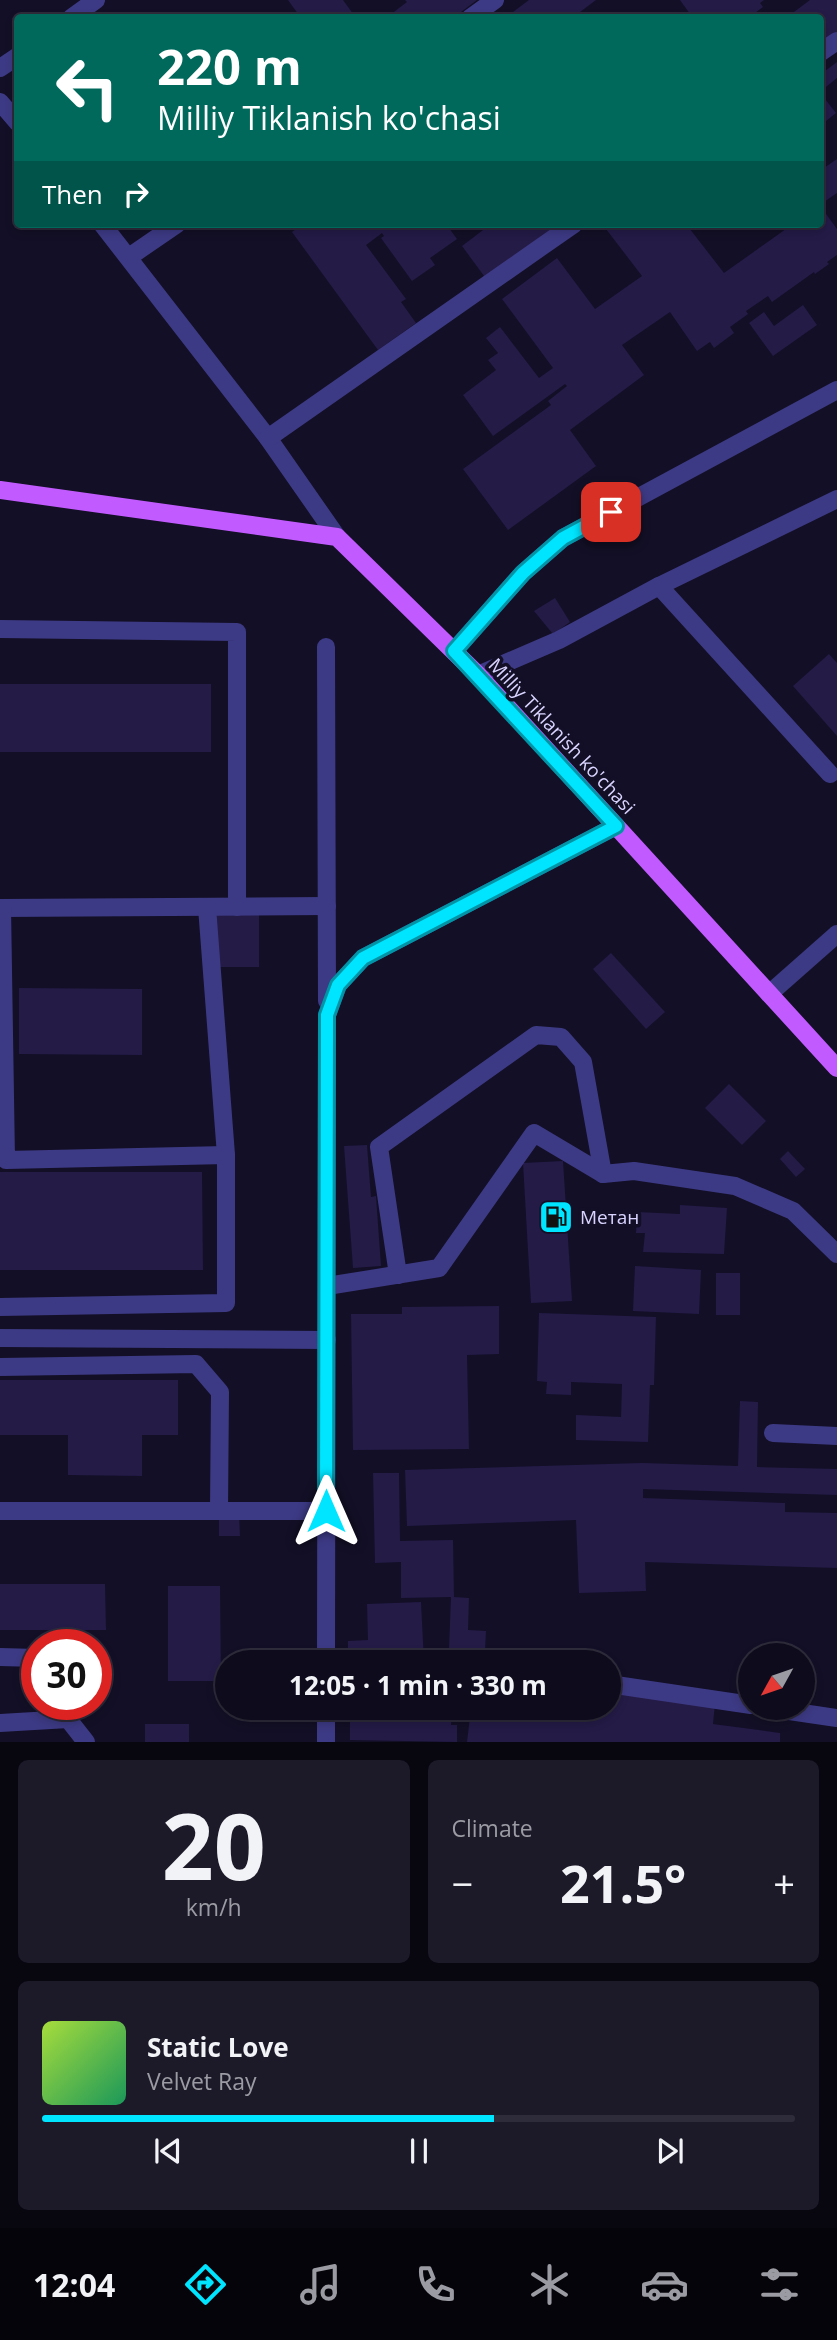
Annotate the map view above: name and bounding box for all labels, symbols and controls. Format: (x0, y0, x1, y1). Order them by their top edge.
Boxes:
text: 220 m (157, 33, 302, 99)
icon: left (42, 42, 133, 133)
text: Milliy Tiklanish ko'chasi (157, 96, 501, 139)
icon: right (117, 175, 155, 213)
text: Then (42, 176, 103, 212)
pin (581, 482, 641, 542)
icon: arrive (592, 493, 630, 531)
street label: Milliy Tiklanish ko'chasi (483, 652, 641, 820)
fuel station icon: Метан (537, 1198, 575, 1236)
place label: Метан (580, 1204, 639, 1230)
position arrow (289, 1474, 363, 1548)
speed limit sign: 30 (21, 1629, 112, 1720)
north arrow (738, 1643, 816, 1720)
map controls (738, 1643, 815, 1720)
text: 12:05 · 1 min · 330 m (289, 1667, 547, 1703)
text: 20 (162, 1783, 266, 1907)
text: Climate (452, 1812, 533, 1844)
text: 21.5° (560, 1847, 686, 1918)
text: − (452, 1857, 473, 1909)
text: + (773, 1857, 795, 1909)
text: km/h (186, 1891, 242, 1923)
text: Static Love (147, 2029, 289, 2065)
text: Velvet Ray (147, 2065, 257, 2097)
icon: previous (149, 2132, 187, 2170)
icon: pause (400, 2132, 438, 2170)
icon: next (651, 2132, 689, 2170)
icon: directions (181, 2260, 230, 2309)
icon: music (296, 2260, 345, 2309)
icon: phone (411, 2260, 460, 2309)
icon: climate (525, 2260, 574, 2309)
icon: car (640, 2260, 689, 2309)
icon: filters (755, 2260, 804, 2309)
text: 12:04 (33, 2263, 115, 2306)

